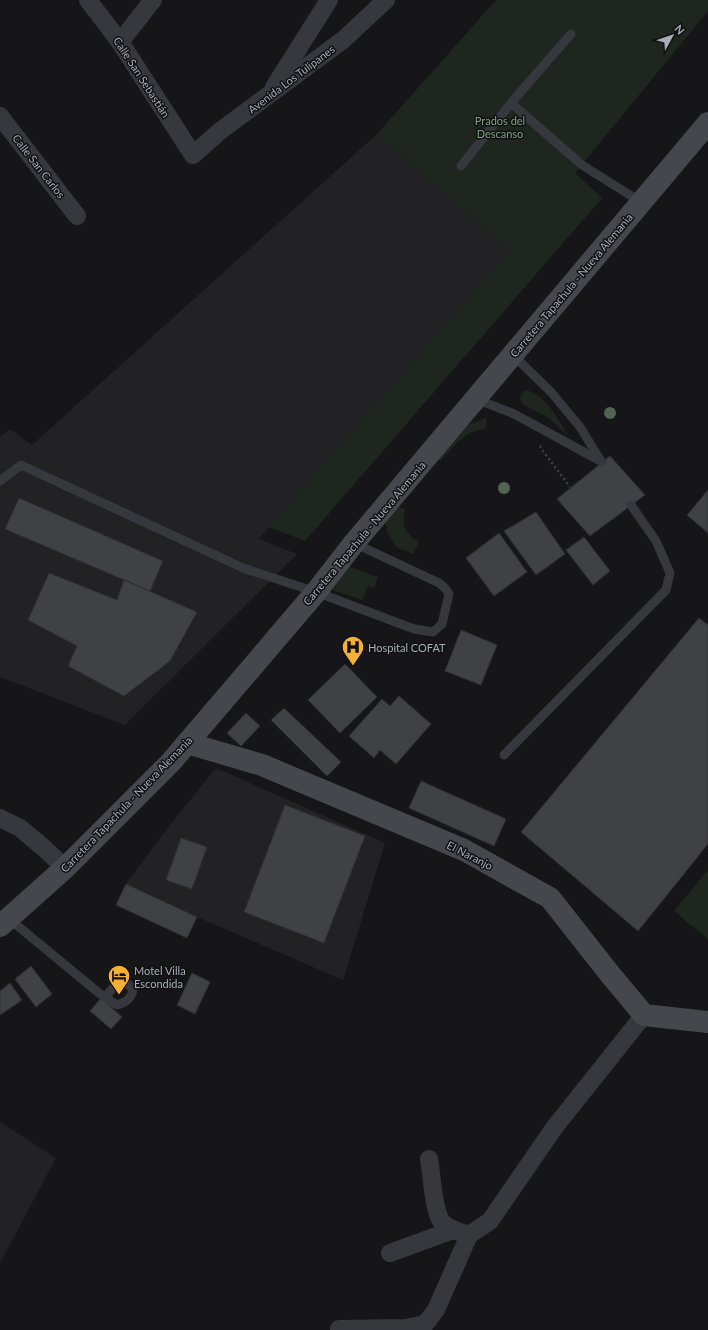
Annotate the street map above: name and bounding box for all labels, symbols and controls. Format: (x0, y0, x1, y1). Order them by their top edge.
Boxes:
north arrow (652, 16, 692, 56)
text: N (672, 22, 688, 37)
street label: Calle San Sebastián (111, 34, 173, 120)
street label: Avenida Los Tulipanes (245, 42, 337, 116)
park label: Prados del Descanso (475, 114, 525, 140)
street label: Calle San Carlos (10, 132, 68, 201)
street label: Carretera Tapachula - Nueva Alemania (507, 210, 635, 360)
street label: Carretera Tapachula - Nueva Alemania (300, 458, 428, 608)
hospital icon: Hospital COFAT (340, 634, 366, 667)
place label: Hospital COFAT (368, 641, 446, 654)
street label: Carretera Tapachula - Nueva Alemania (57, 733, 195, 875)
street label: El Naranjo (445, 838, 495, 872)
hotel icon: Motel Villa Escondida (106, 963, 132, 996)
place label: Motel Villa Escondida (134, 964, 186, 990)

